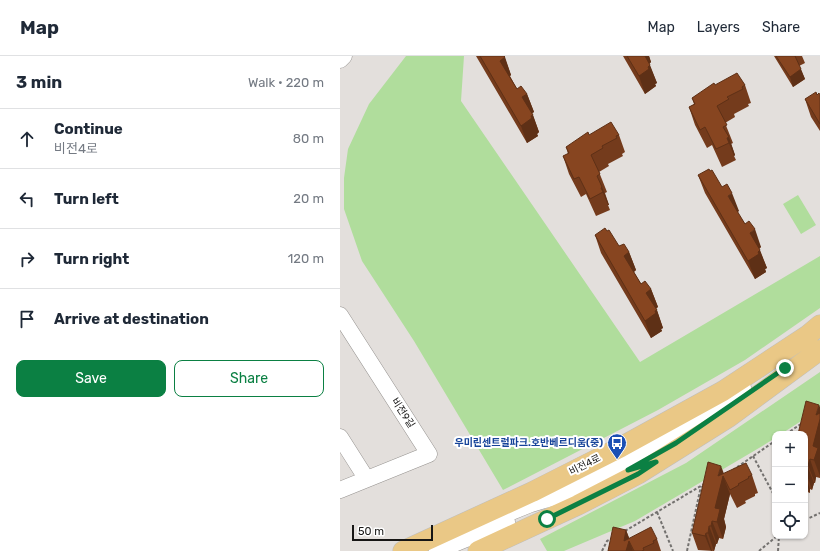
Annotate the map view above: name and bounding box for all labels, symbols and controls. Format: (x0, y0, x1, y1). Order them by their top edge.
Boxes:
text: Map (20, 16, 59, 39)
text: Map (648, 19, 675, 36)
text: Layers (697, 19, 740, 36)
text: Share (762, 19, 800, 36)
text: 3 min (16, 72, 62, 92)
text: Walk · 220 m (248, 75, 324, 90)
text: Continue (54, 120, 123, 138)
icon: ahead (16, 128, 38, 150)
text: 80 m (293, 131, 324, 146)
text: 비전4로 (54, 141, 98, 156)
icon: left (16, 188, 38, 210)
text: Turn left (54, 190, 119, 208)
text: 20 m (293, 191, 324, 206)
icon: right (16, 248, 38, 270)
text: Turn right (54, 250, 129, 268)
text: 120 m (288, 251, 324, 266)
icon: arrive (16, 308, 38, 330)
text: Arrive at destination (54, 310, 209, 328)
route end (776, 359, 794, 377)
button: Save (16, 360, 166, 397)
button: Share (174, 360, 324, 397)
street label: 비전9길 (389, 396, 417, 430)
map controls (772, 431, 808, 539)
button: + (772, 431, 808, 467)
bus stop icon: 우미린센트럴파크.호반베르디움(중) (606, 432, 628, 460)
place label: 우미린센트럴파크.호반베르디움(중) (454, 437, 603, 449)
street label: 비전4로 (567, 452, 603, 478)
button: − (772, 467, 808, 503)
button: locate (772, 503, 808, 539)
route start (538, 510, 556, 528)
scale bar (352, 523, 433, 542)
text: 50 m (358, 525, 384, 538)

